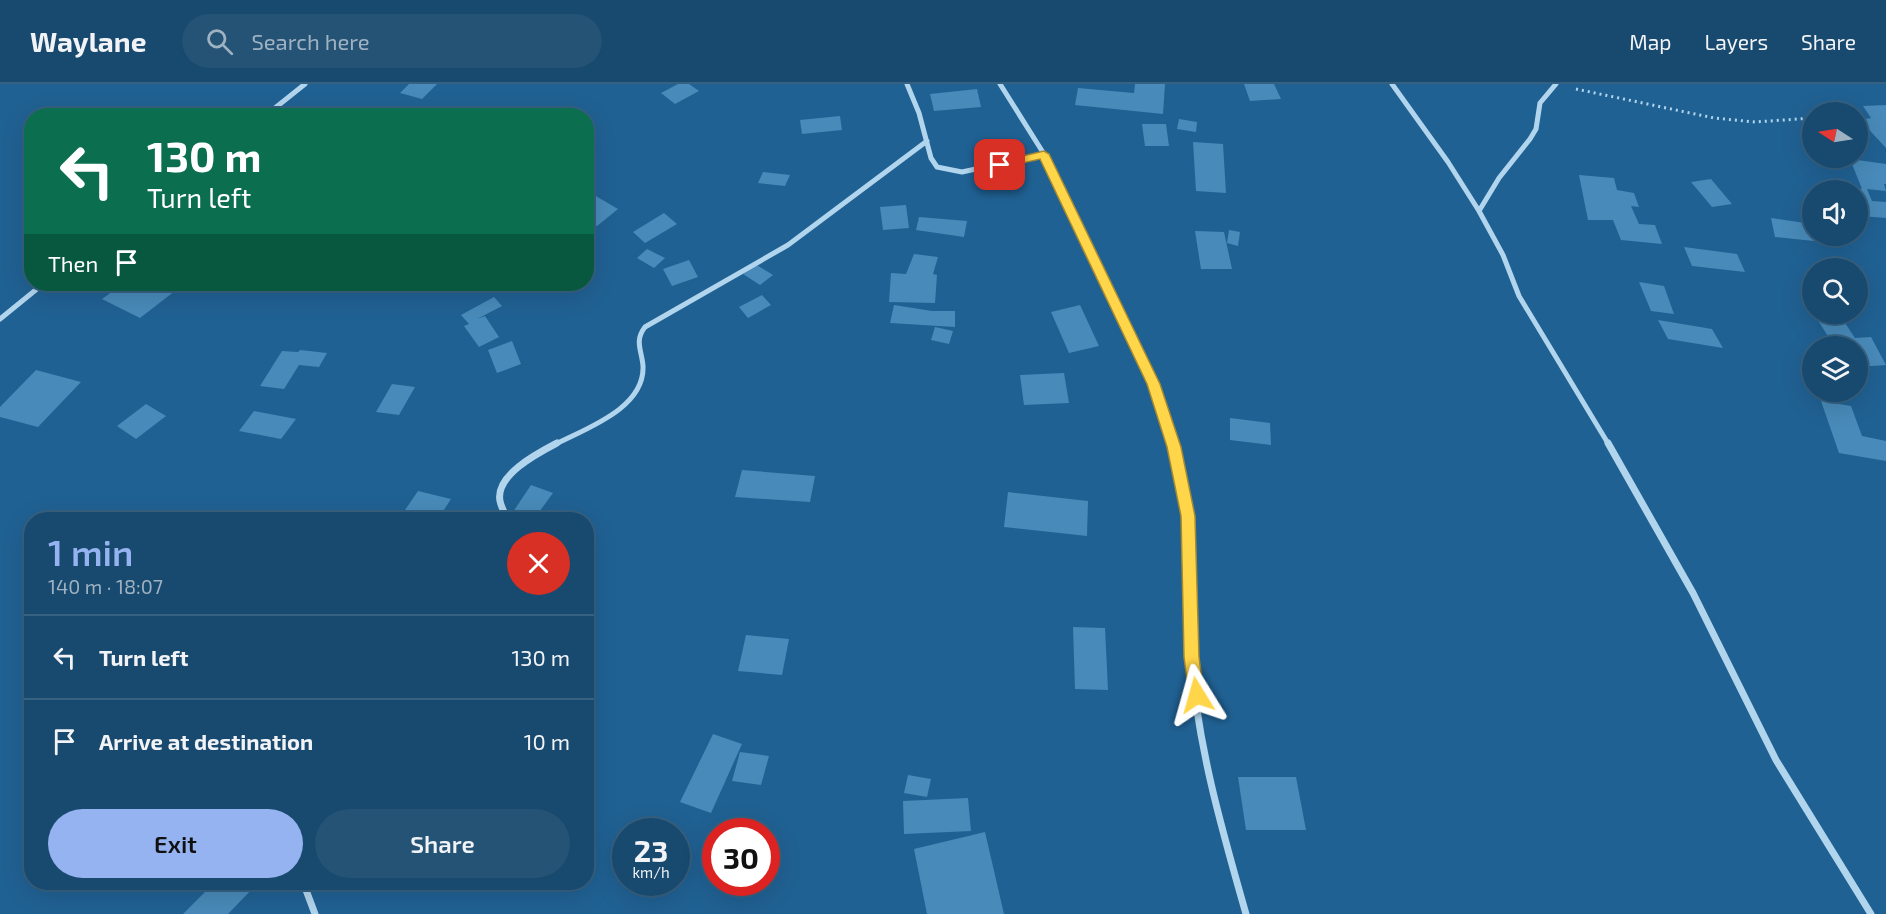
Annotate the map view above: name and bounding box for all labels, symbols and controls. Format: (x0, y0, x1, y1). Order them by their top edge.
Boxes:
search box (182, 14, 602, 68)
text: Waylane (30, 24, 146, 58)
icon: search (203, 25, 236, 58)
text: Search here (251, 28, 370, 54)
text: Map (1629, 29, 1671, 54)
text: Layers (1704, 29, 1768, 54)
text: Share (1801, 29, 1856, 54)
north arrow (1802, 102, 1868, 168)
map controls (1802, 102, 1868, 402)
text: 130 m (147, 130, 262, 180)
icon: left (48, 132, 126, 210)
pin (974, 139, 1025, 190)
icon: arrive (983, 148, 1016, 181)
button: sound (1802, 180, 1868, 246)
text: Turn left (147, 181, 251, 213)
icon: arrive (110, 246, 143, 279)
text: Then (48, 250, 98, 276)
button: search (1802, 258, 1868, 324)
button: layers (1802, 336, 1868, 402)
text: 1 min (48, 530, 133, 573)
button: close (507, 532, 570, 595)
text: 140 m · 18:07 (48, 574, 163, 598)
icon: left (48, 641, 81, 674)
text: Turn left (99, 644, 188, 670)
text: 130 m (512, 644, 570, 670)
position arrow (1165, 663, 1229, 727)
icon: arrive (48, 725, 81, 758)
text: Arrive at destination (99, 728, 313, 754)
text: 10 m (524, 728, 570, 754)
button: Exit (48, 809, 303, 878)
button: Share (315, 809, 570, 878)
speed limit sign: 30 (702, 818, 780, 896)
text: 23 (634, 832, 668, 868)
text: km/h (632, 863, 670, 881)

